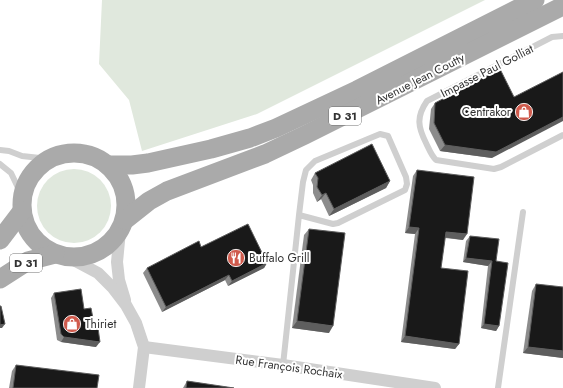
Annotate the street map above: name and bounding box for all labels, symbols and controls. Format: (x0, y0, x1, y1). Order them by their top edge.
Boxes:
street label: Impasse Paul Golliat (437, 40, 537, 102)
street label: Avenue Jean Coutty (372, 48, 468, 109)
shop icon: Centrakor (514, 102, 534, 122)
place label: Centrakor (462, 103, 512, 121)
road number: D 31 (329, 107, 361, 125)
restaurant icon: Buffalo Grill (226, 248, 246, 268)
place label: Buffalo Grill (249, 249, 310, 267)
road number: D 31 (10, 254, 42, 272)
shop icon: Thiriet (62, 314, 82, 334)
place label: Thiriet (85, 315, 116, 333)
street label: Rue François Rochaix (234, 351, 345, 384)

